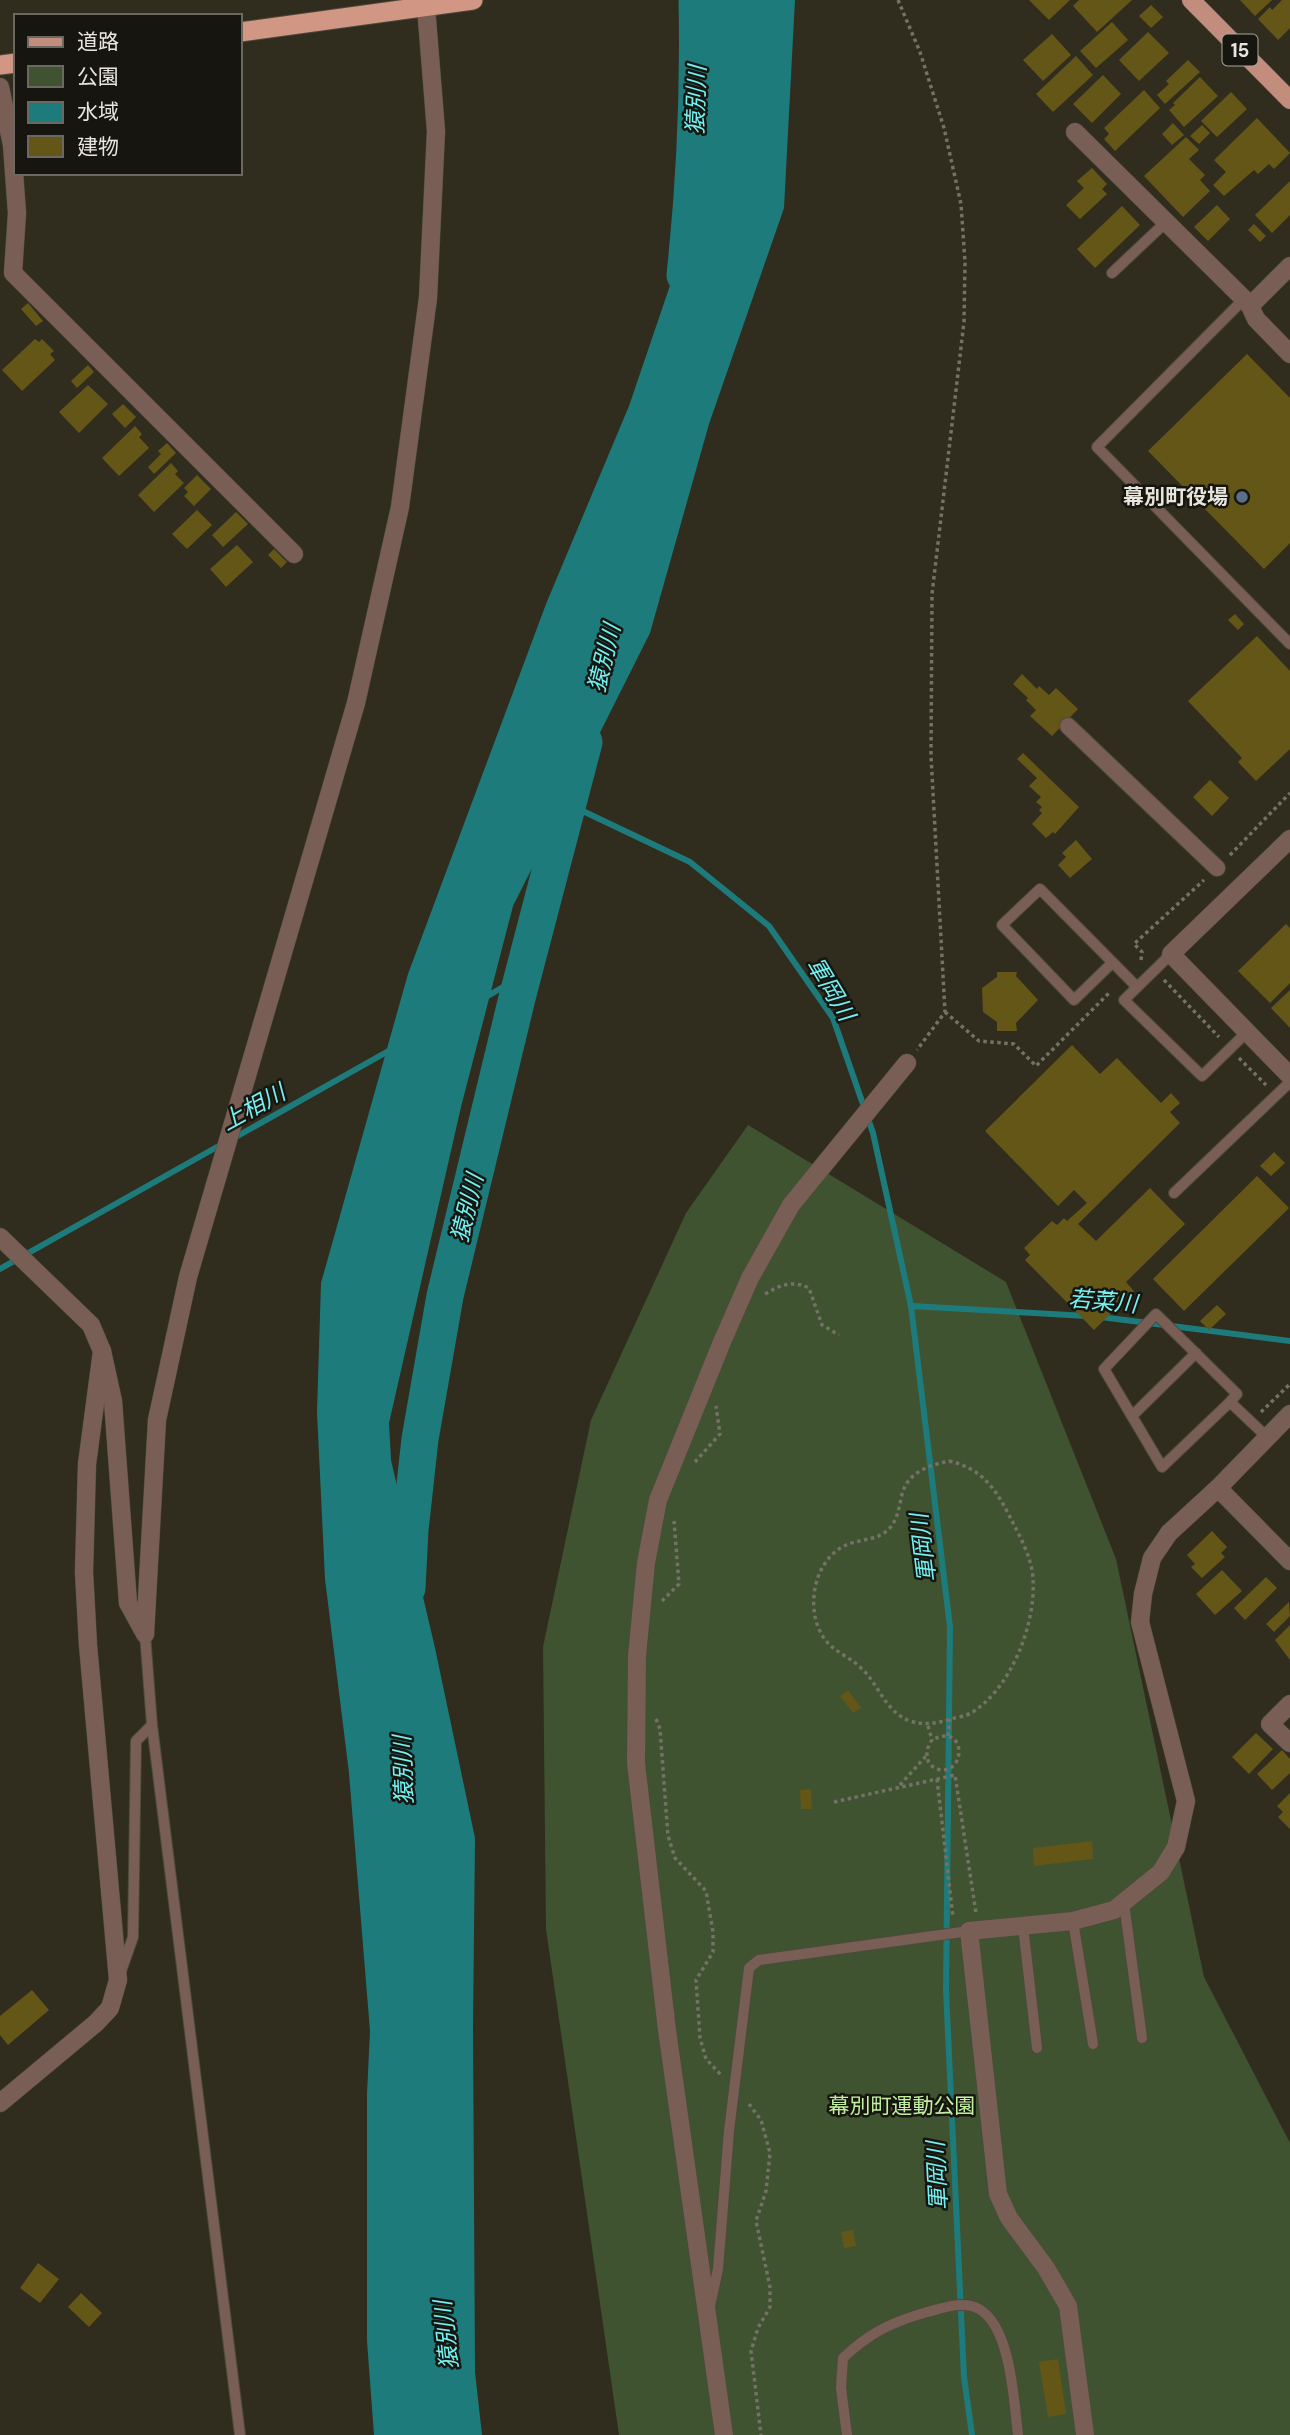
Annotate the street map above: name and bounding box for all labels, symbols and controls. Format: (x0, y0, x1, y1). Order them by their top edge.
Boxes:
legend (14, 14, 242, 175)
text: 道路 (77, 28, 119, 56)
road number: 15 (1222, 34, 1258, 66)
water label: 猿別川 (680, 62, 712, 135)
text: 公園 (77, 63, 119, 91)
text: 水域 (77, 98, 119, 126)
text: 建物 (77, 133, 119, 161)
place label: 幕別町役場 (1123, 483, 1228, 511)
marker: 幕別町役場 (1234, 489, 1250, 505)
water label: 猿別川 (581, 618, 628, 695)
water label: 軍岡川 (800, 952, 863, 1029)
water label: 上相川 (216, 1076, 293, 1137)
water label: 猿別川 (444, 1168, 491, 1245)
water label: 若菜川 (1067, 1283, 1142, 1319)
water label: 軍岡川 (904, 1509, 942, 1584)
water label: 猿別川 (387, 1732, 419, 1805)
park label: 幕別町運動公園 (829, 2092, 976, 2120)
water label: 軍岡川 (920, 2138, 954, 2211)
water label: 猿別川 (427, 2296, 465, 2371)

